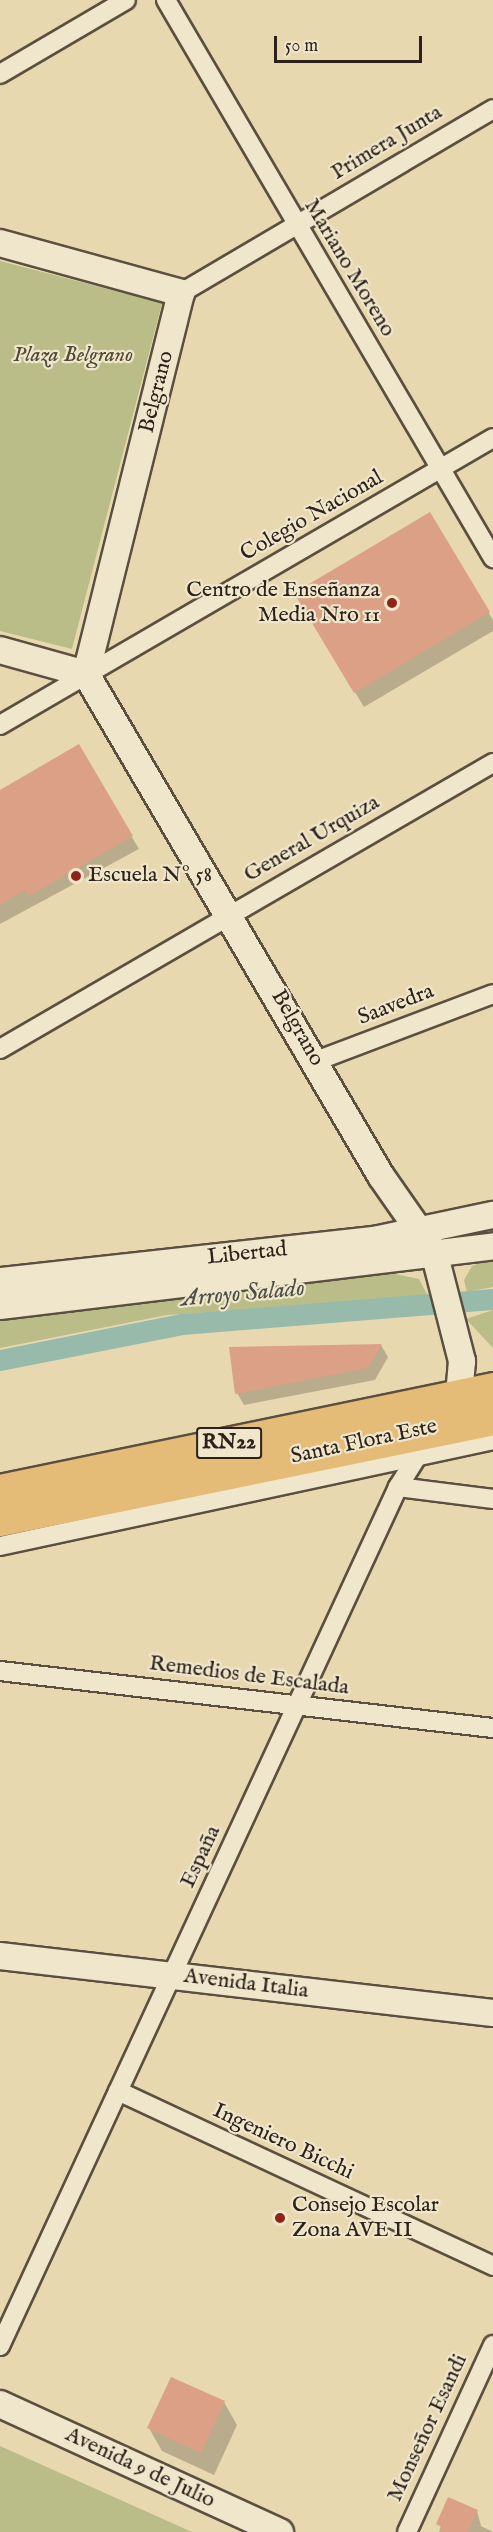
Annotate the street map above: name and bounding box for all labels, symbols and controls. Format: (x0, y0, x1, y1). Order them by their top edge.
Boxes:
scale bar (277, 24, 426, 62)
text: 50 m (285, 35, 318, 58)
street label: Primera Junta (327, 100, 447, 186)
street label: Mariano Moreno (297, 194, 401, 342)
park label: Plaza Belgrano (13, 343, 133, 369)
street label: Belgrano (134, 348, 180, 436)
street label: Colegio Nacional (236, 465, 388, 567)
place label: Centro de Enseñanza Media Nro 11 (186, 577, 380, 628)
marker: Centro de Enseñanza Media Nro 11 (385, 596, 399, 610)
street label: General Urquiza (240, 790, 384, 888)
place label: Escuela Nº 58 (88, 863, 212, 889)
marker: Escuela Nº 58 (69, 869, 83, 883)
street label: Saavedra (354, 979, 438, 1031)
street label: Belgrano (265, 985, 329, 1071)
street label: Libertad (206, 1237, 288, 1271)
water label: Arroyo Salado (180, 1274, 306, 1314)
street label: Santa Flora Este (288, 1414, 440, 1470)
road number: RN22 (196, 1425, 262, 1461)
street label: Remedios de Escalada (148, 1651, 350, 1701)
street label: España (175, 1822, 227, 1892)
street label: Avenida Italia (182, 1963, 310, 2005)
street label: Ingeniero Bicchi (208, 2098, 358, 2186)
place label: Consejo Escolar Zona AVE II (292, 2192, 439, 2244)
marker: Consejo Escolar Zona AVE II (273, 2211, 287, 2225)
street label: Monseñor Esandi (382, 2350, 474, 2506)
street label: Avenida 9 de Julio (61, 2422, 219, 2514)

